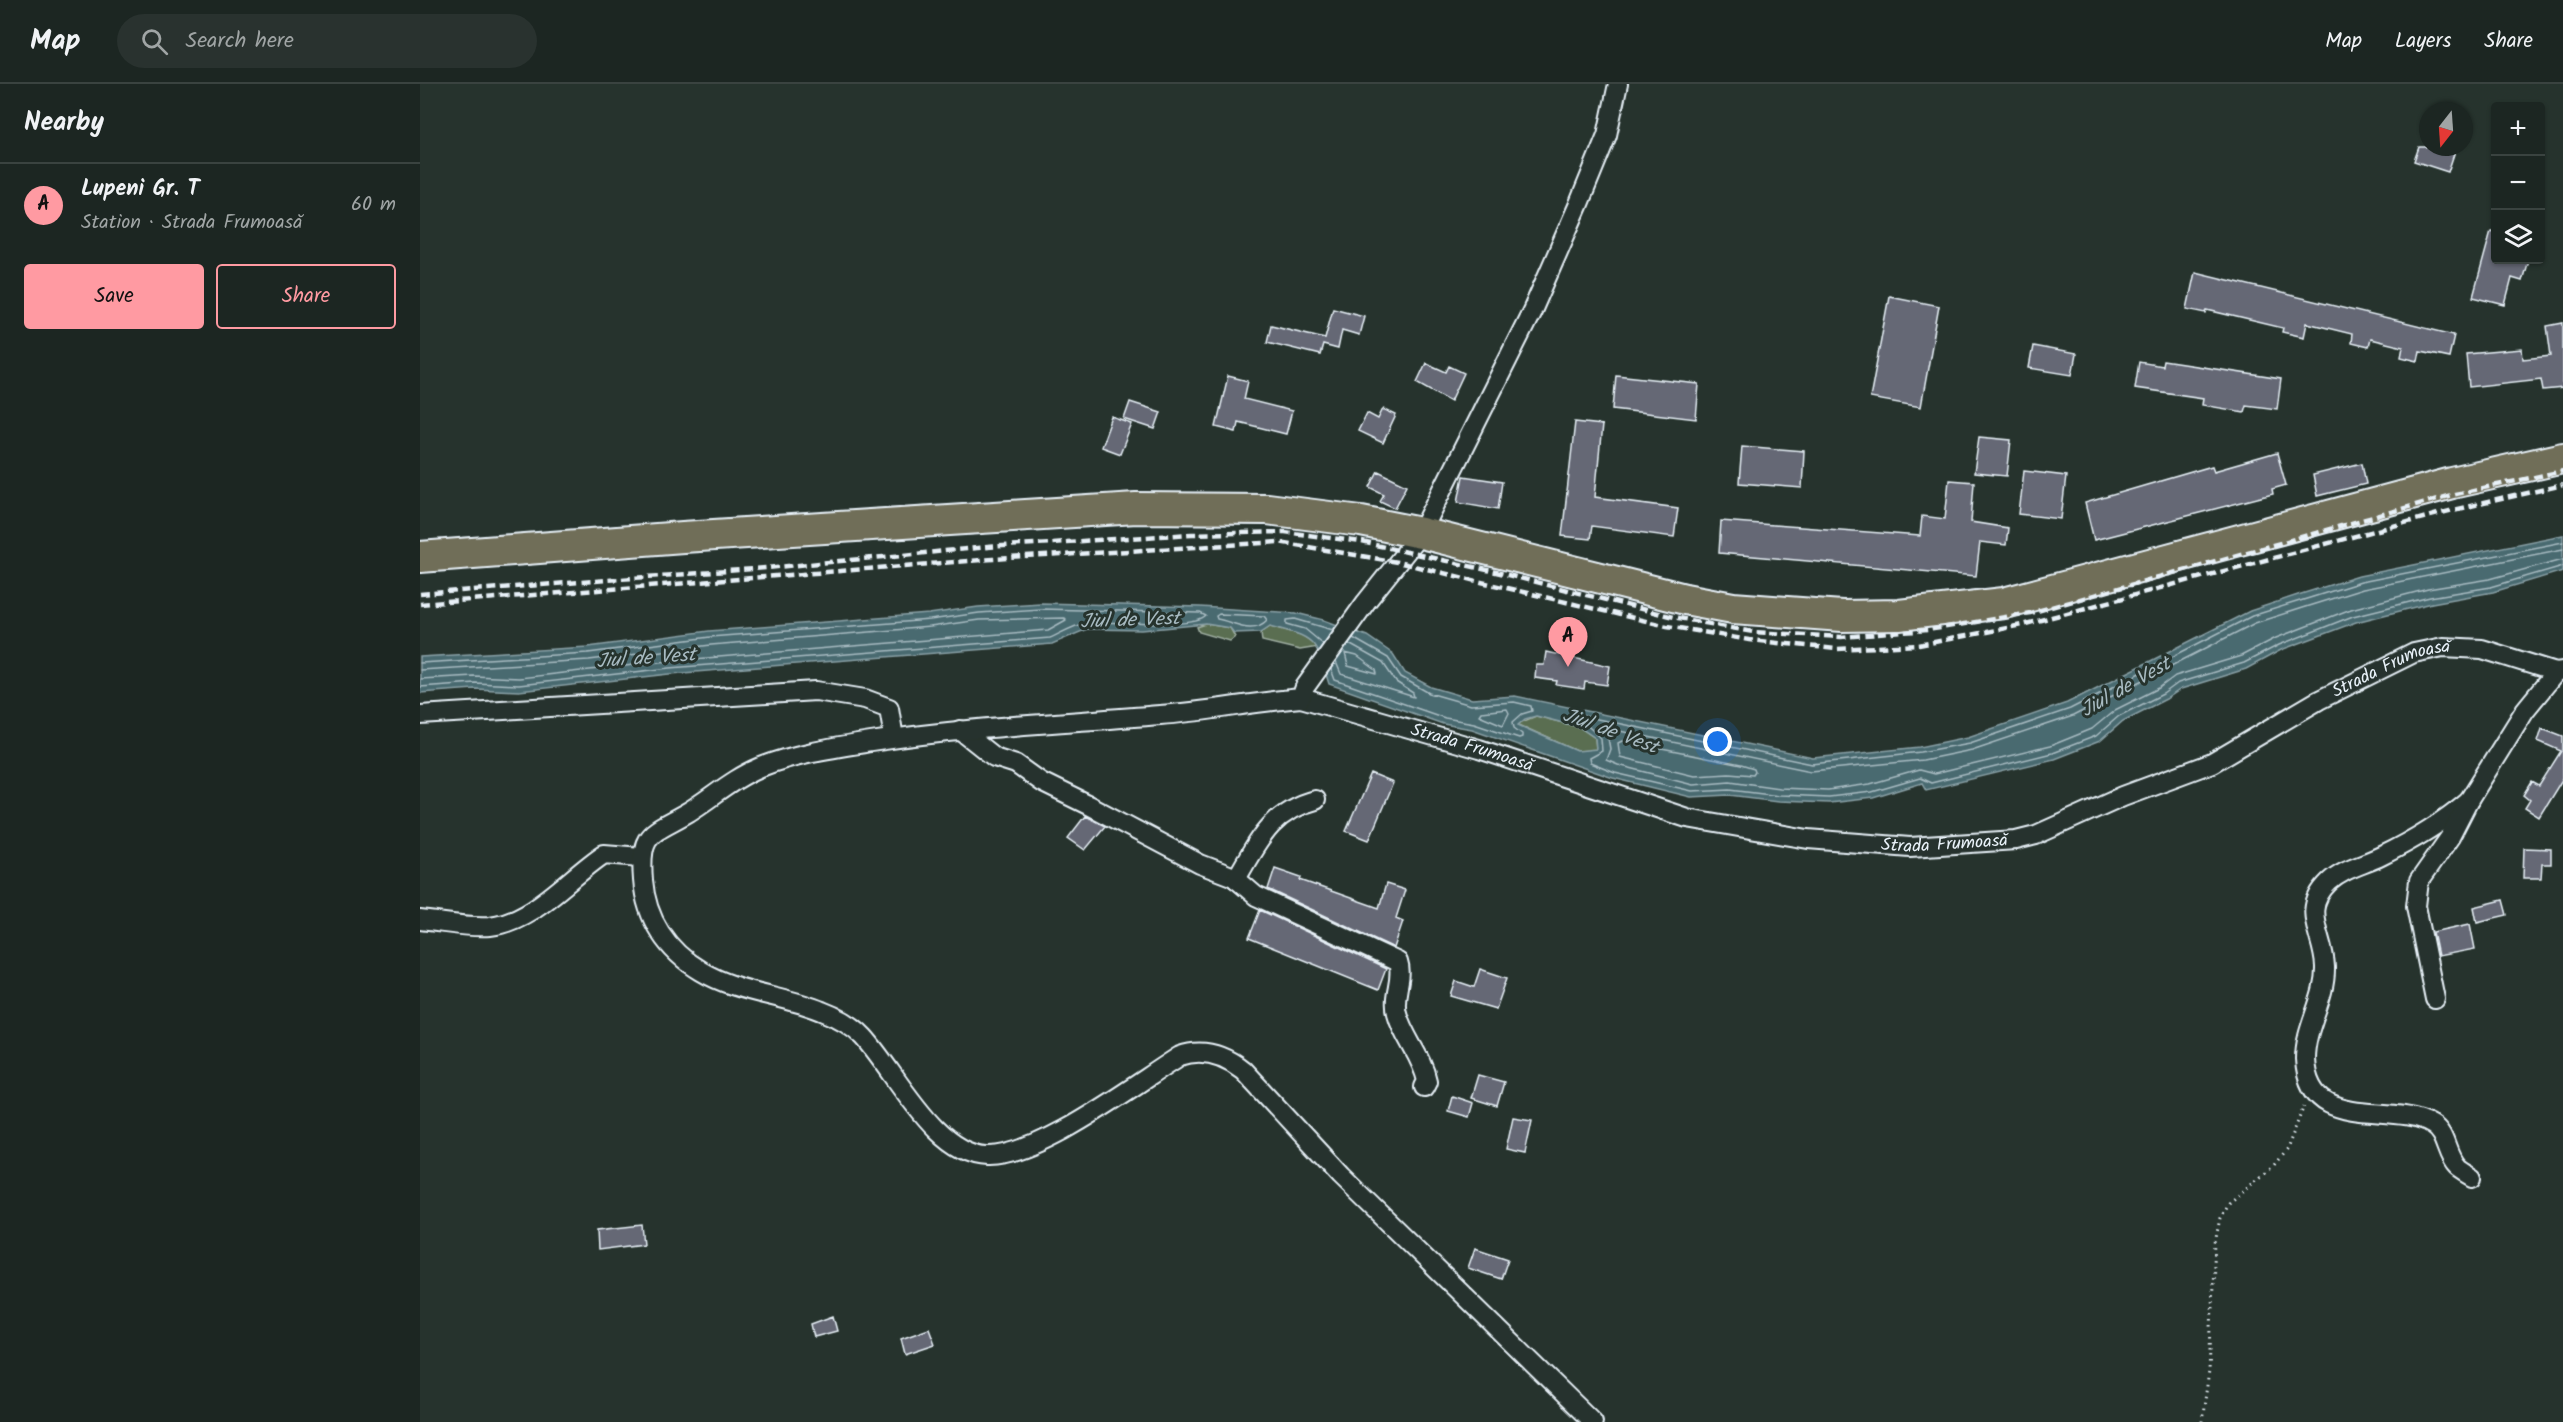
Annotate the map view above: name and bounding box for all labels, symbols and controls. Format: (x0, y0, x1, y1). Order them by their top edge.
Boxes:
search box (117, 14, 537, 68)
text: Map (30, 19, 81, 64)
text: Search here (186, 24, 294, 59)
icon: search (138, 25, 171, 58)
text: Map (2325, 25, 2362, 58)
text: Layers (2395, 25, 2451, 58)
text: Share (2484, 25, 2533, 58)
text: Nearby (24, 102, 104, 144)
north arrow (2419, 102, 2473, 156)
map controls (2491, 102, 2545, 264)
button: + (2491, 102, 2545, 156)
button: − (2491, 156, 2545, 210)
text: Lupeni Gr. T (81, 172, 199, 207)
text: A (37, 189, 50, 221)
text: 60 m (351, 189, 396, 221)
text: Station · Strada Frumoasă (81, 207, 303, 239)
button: layers (2491, 210, 2545, 264)
button: Save (24, 264, 204, 329)
button: Share (216, 264, 396, 329)
water label: Jiul de Vest (1080, 603, 1184, 639)
pin: A (1548, 618, 1588, 667)
street label: Strada Frumoasă (2327, 632, 2452, 706)
water label: Jiul de Vest (595, 639, 700, 678)
water label: Jiul de Vest (2075, 648, 2180, 727)
water label: Jiul de Vest (1558, 700, 1665, 765)
street label: Strada Frumoasă (1407, 716, 1538, 781)
your location (1703, 727, 1732, 756)
street label: Strada Frumoasă (1880, 826, 2010, 862)

